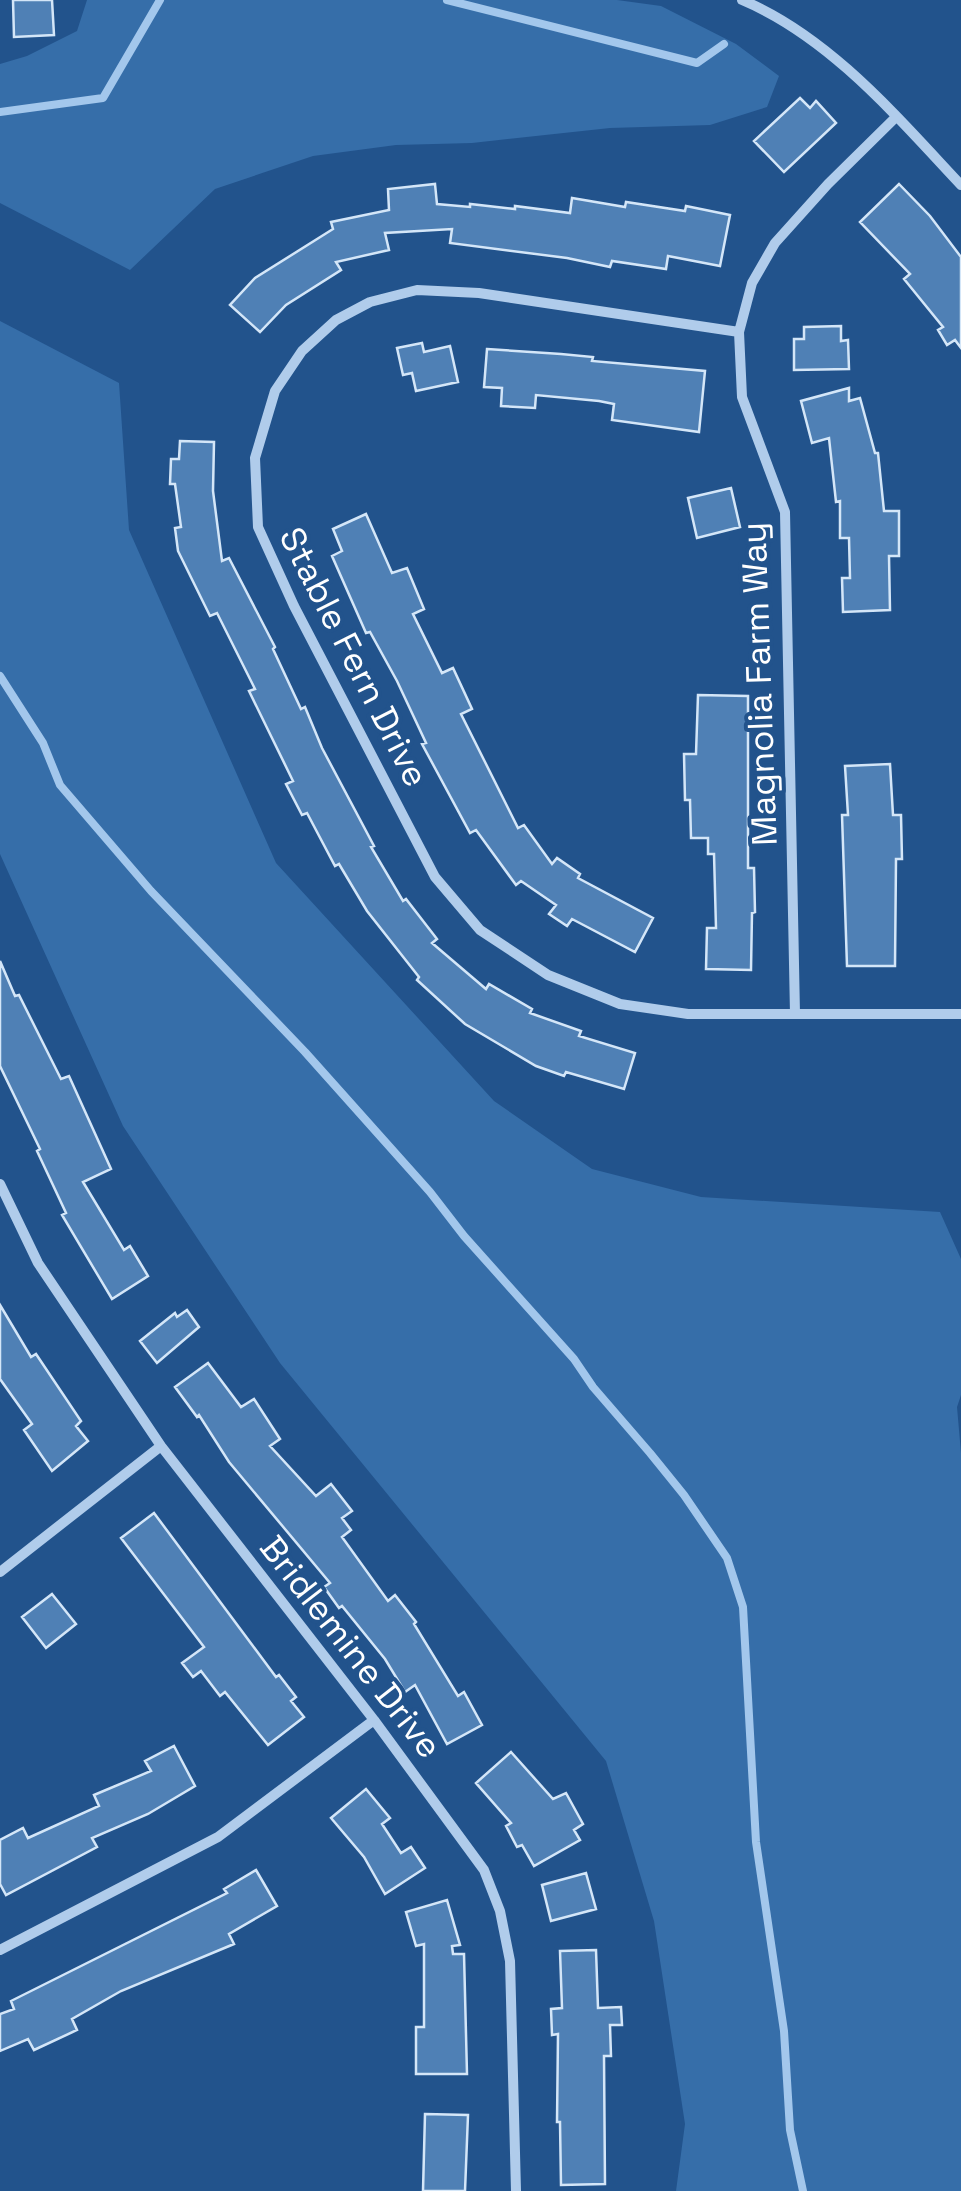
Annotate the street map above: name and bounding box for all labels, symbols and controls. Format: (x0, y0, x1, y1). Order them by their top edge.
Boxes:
street label: Stable Fern Drive (270, 520, 438, 794)
street label: Magnolia Farm Way (731, 521, 787, 847)
street label: Bridlemine Drive (250, 1527, 452, 1767)

